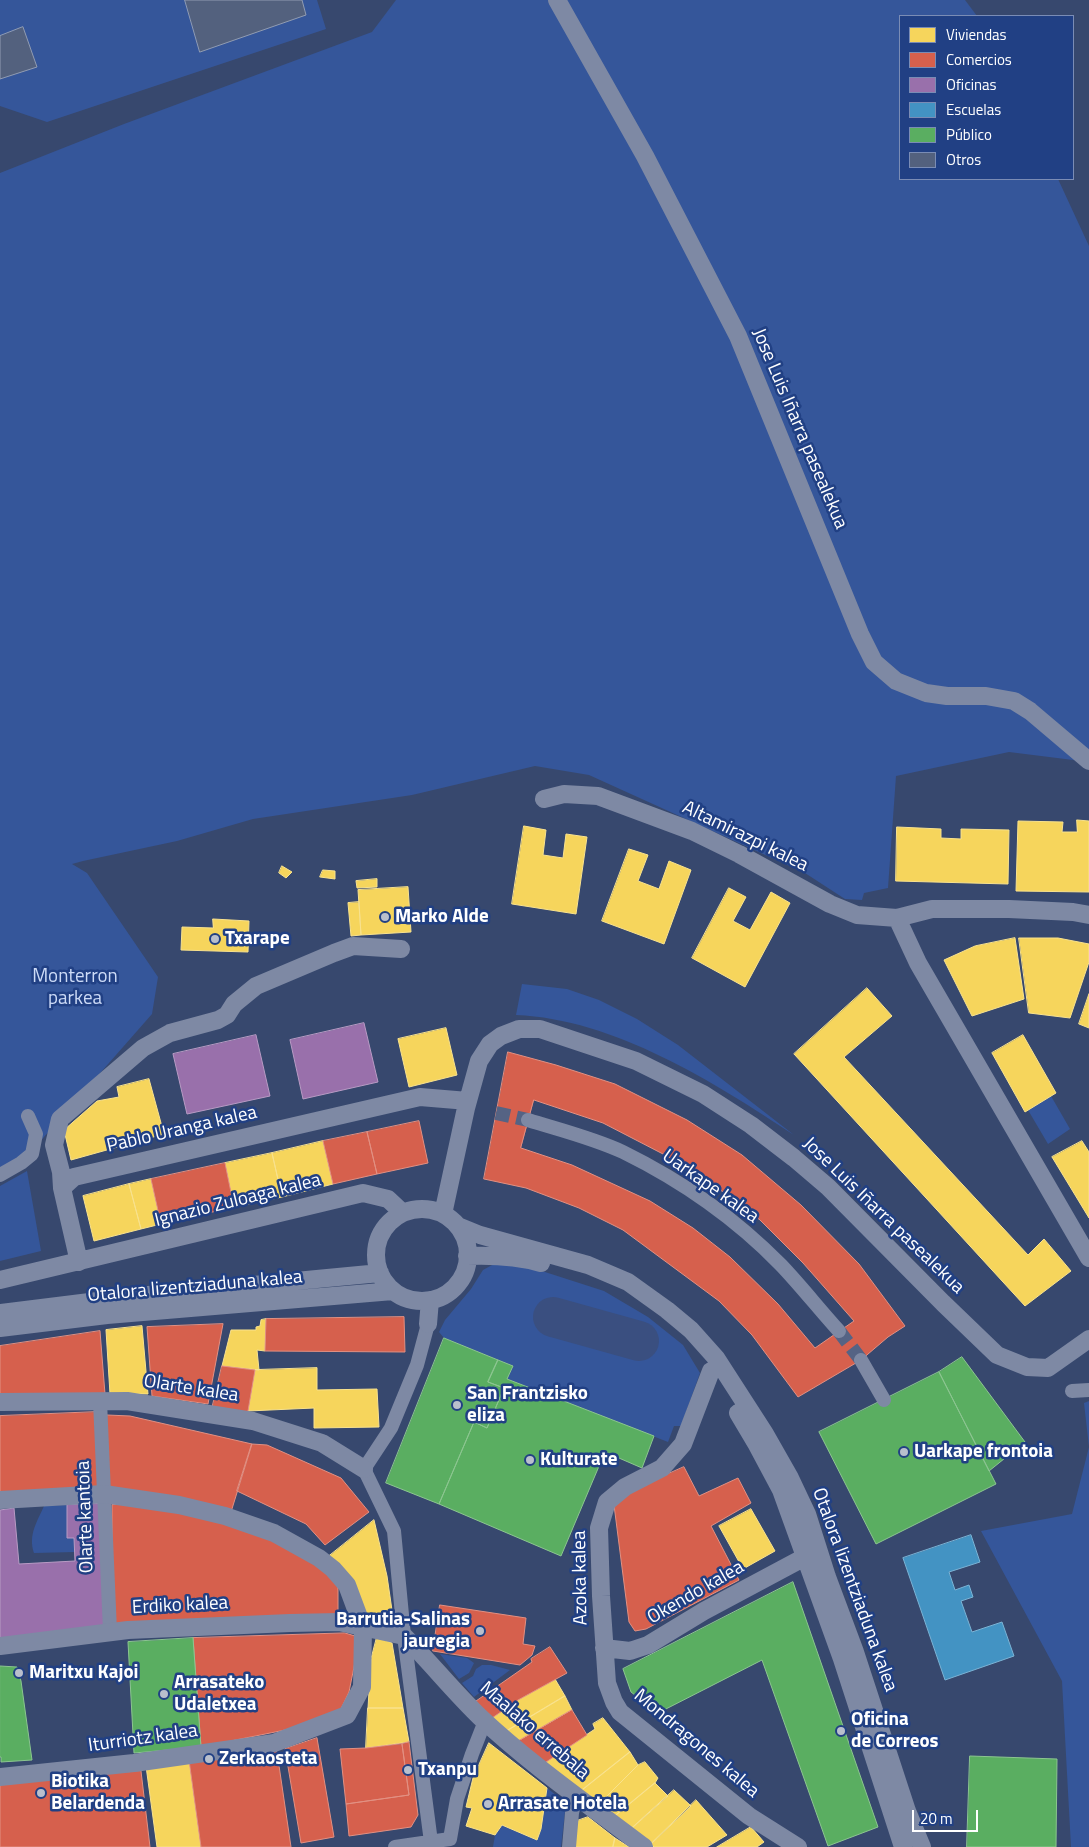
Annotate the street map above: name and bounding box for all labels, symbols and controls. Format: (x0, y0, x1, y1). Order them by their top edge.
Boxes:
legend (899, 15, 1074, 180)
text: Viviendas (946, 23, 1007, 46)
text: Comercios (946, 48, 1012, 71)
text: Oficinas (946, 73, 997, 96)
text: Escuelas (946, 98, 1001, 121)
text: Público (946, 123, 992, 146)
text: Otros (946, 148, 981, 171)
street label: Jose Luis Iñarra pasealekua (746, 325, 852, 533)
street label: Altamirazpi kalea (678, 797, 812, 877)
place label: Marko Alde (395, 906, 489, 928)
marker: Marko Alde (379, 911, 391, 923)
place label: Txarape (225, 928, 290, 950)
marker: Txarape (209, 933, 221, 945)
park label: Monterron parkea (32, 966, 118, 1010)
street label: Pablo Uranga kalea (105, 1102, 259, 1158)
street label: Jose Luis Iñarra pasealekua (797, 1133, 969, 1299)
street label: Uarkape kalea (657, 1145, 763, 1229)
street label: Ignazio Zuloaga kalea (153, 1169, 323, 1233)
street label: Otalora lizentziaduna kalea (87, 1266, 303, 1308)
street label: Olarte kalea (142, 1370, 240, 1408)
place label: San Frantzisko eliza (467, 1383, 588, 1427)
marker: San Frantzisko eliza (451, 1399, 463, 1411)
place label: Uarkape frontoia (914, 1441, 1053, 1463)
marker: Uarkape frontoia (898, 1446, 910, 1458)
place label: Kulturate (540, 1449, 617, 1471)
marker: Kulturate (524, 1454, 536, 1466)
street label: Olarte kantoia (73, 1460, 99, 1574)
street label: Otalora lizentziaduna kalea (806, 1485, 902, 1695)
street label: Azoka kalea (569, 1530, 593, 1626)
street label: Okendo kalea (644, 1556, 748, 1630)
street label: Erdiko kalea (131, 1592, 229, 1620)
place label: Barrutia-Salinas jauregia (336, 1609, 470, 1653)
marker: Barrutia-Salinas jauregia (474, 1625, 486, 1637)
place label: Maritxu Kajoi (29, 1662, 138, 1684)
marker: Maritxu Kajoi (13, 1667, 25, 1679)
place label: Arrasateko Udaletxea (174, 1672, 264, 1716)
street label: Maalako errebala (475, 1677, 593, 1785)
street label: Mondragones kalea (629, 1685, 763, 1803)
marker: Arrasateko Udaletxea (158, 1688, 170, 1700)
place label: Oficina de Correos (851, 1709, 938, 1753)
street label: Iturriotz kalea (87, 1720, 199, 1758)
marker: Oficina de Correos (835, 1725, 847, 1737)
place label: Zerkaosteta (219, 1748, 318, 1770)
marker: Zerkaosteta (203, 1753, 215, 1765)
place label: Txanpu (418, 1759, 477, 1781)
marker: Txanpu (402, 1764, 414, 1776)
place label: Biotika Belardenda (51, 1771, 145, 1815)
marker: Biotika Belardenda (35, 1787, 47, 1799)
place label: Arrasate Hotela (498, 1793, 627, 1815)
marker: Arrasate Hotela (482, 1798, 494, 1810)
scale bar (914, 1800, 980, 1832)
text: 20 m (920, 1807, 953, 1830)

